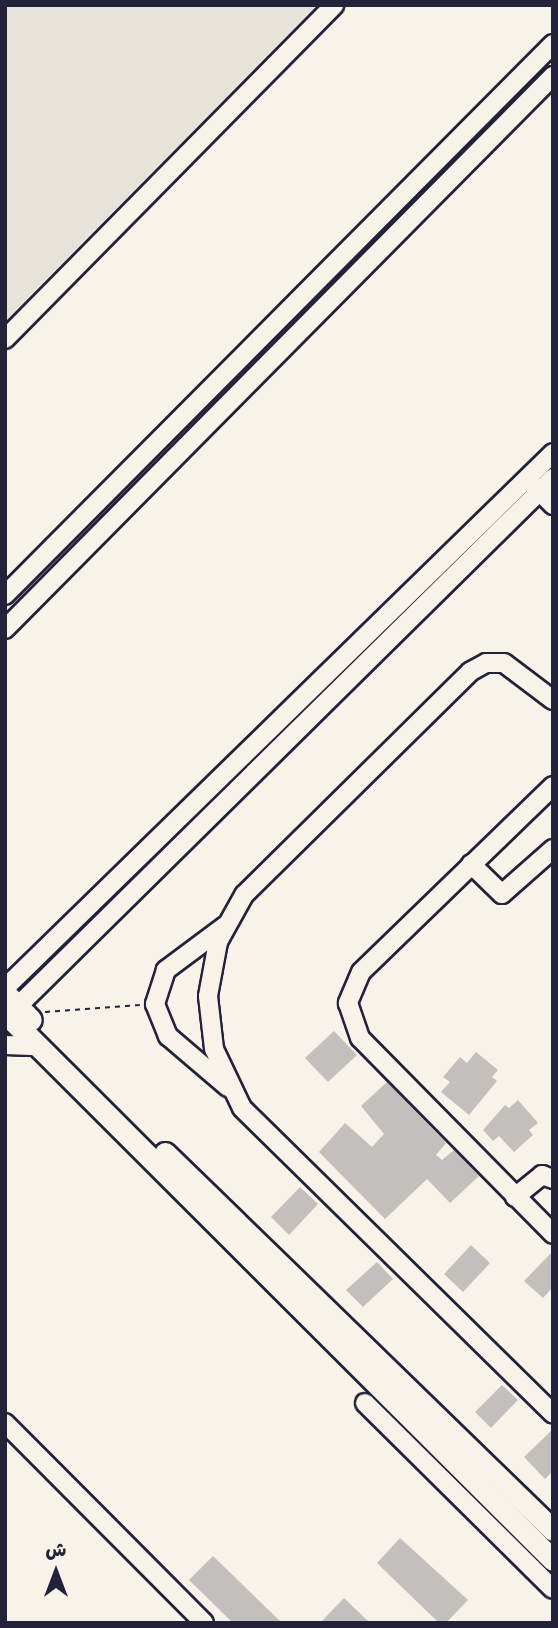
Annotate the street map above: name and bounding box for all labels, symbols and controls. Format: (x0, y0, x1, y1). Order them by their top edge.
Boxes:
north arrow (21, 1537, 91, 1607)
text: ش (46, 1537, 66, 1564)

